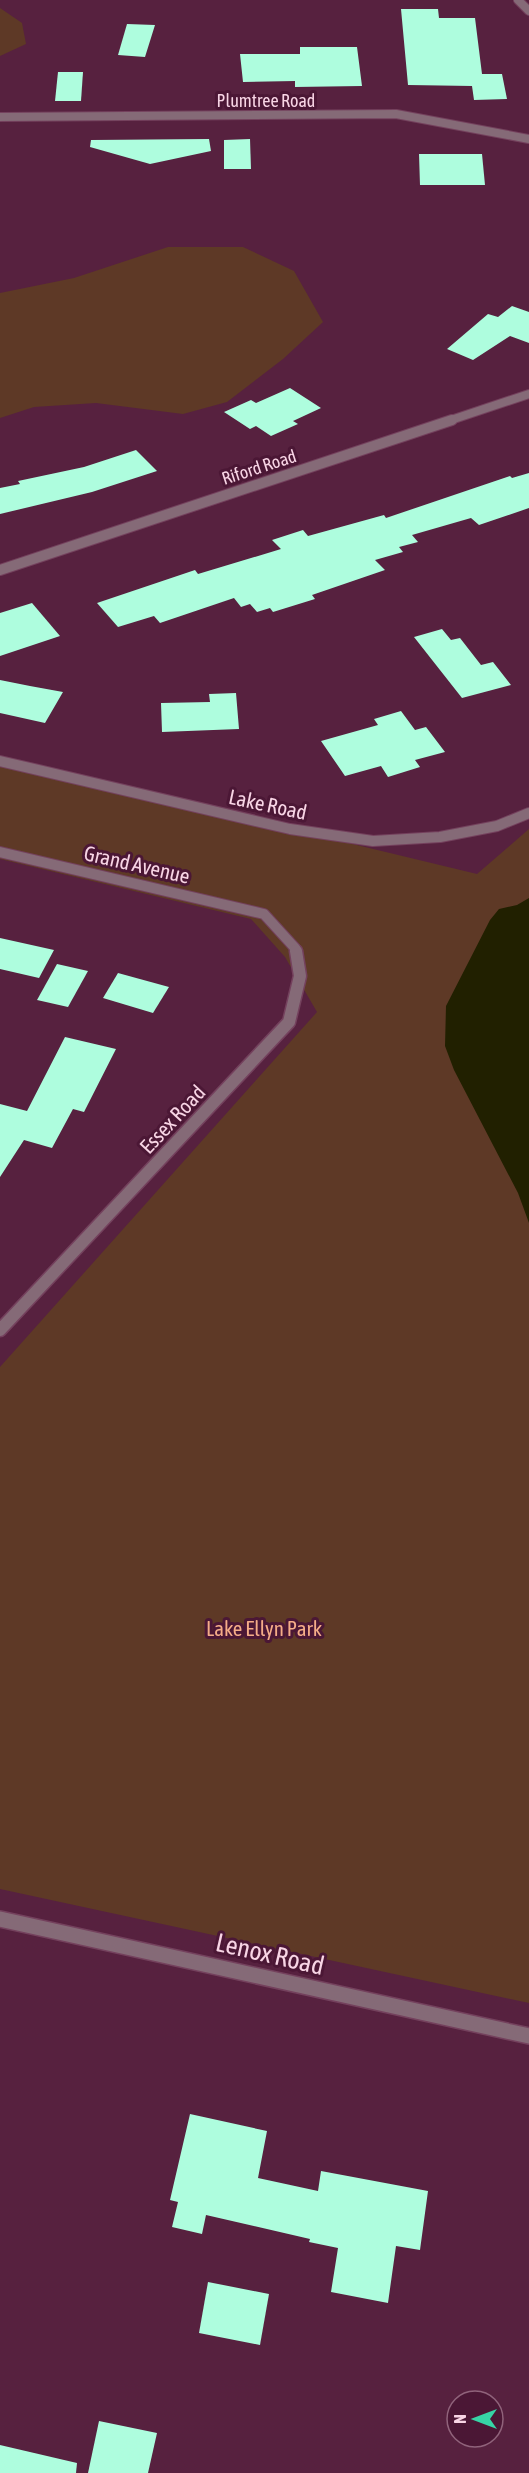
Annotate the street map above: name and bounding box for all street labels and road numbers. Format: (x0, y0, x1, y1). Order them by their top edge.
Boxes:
street label: Plumtree Road (217, 90, 315, 111)
street label: Riford Road (219, 445, 299, 489)
street label: Lake Road (227, 784, 309, 824)
street label: Grand Avenue (82, 840, 192, 888)
street label: Essex Road (134, 1080, 210, 1158)
street label: Lenox Road (213, 1927, 327, 1981)

